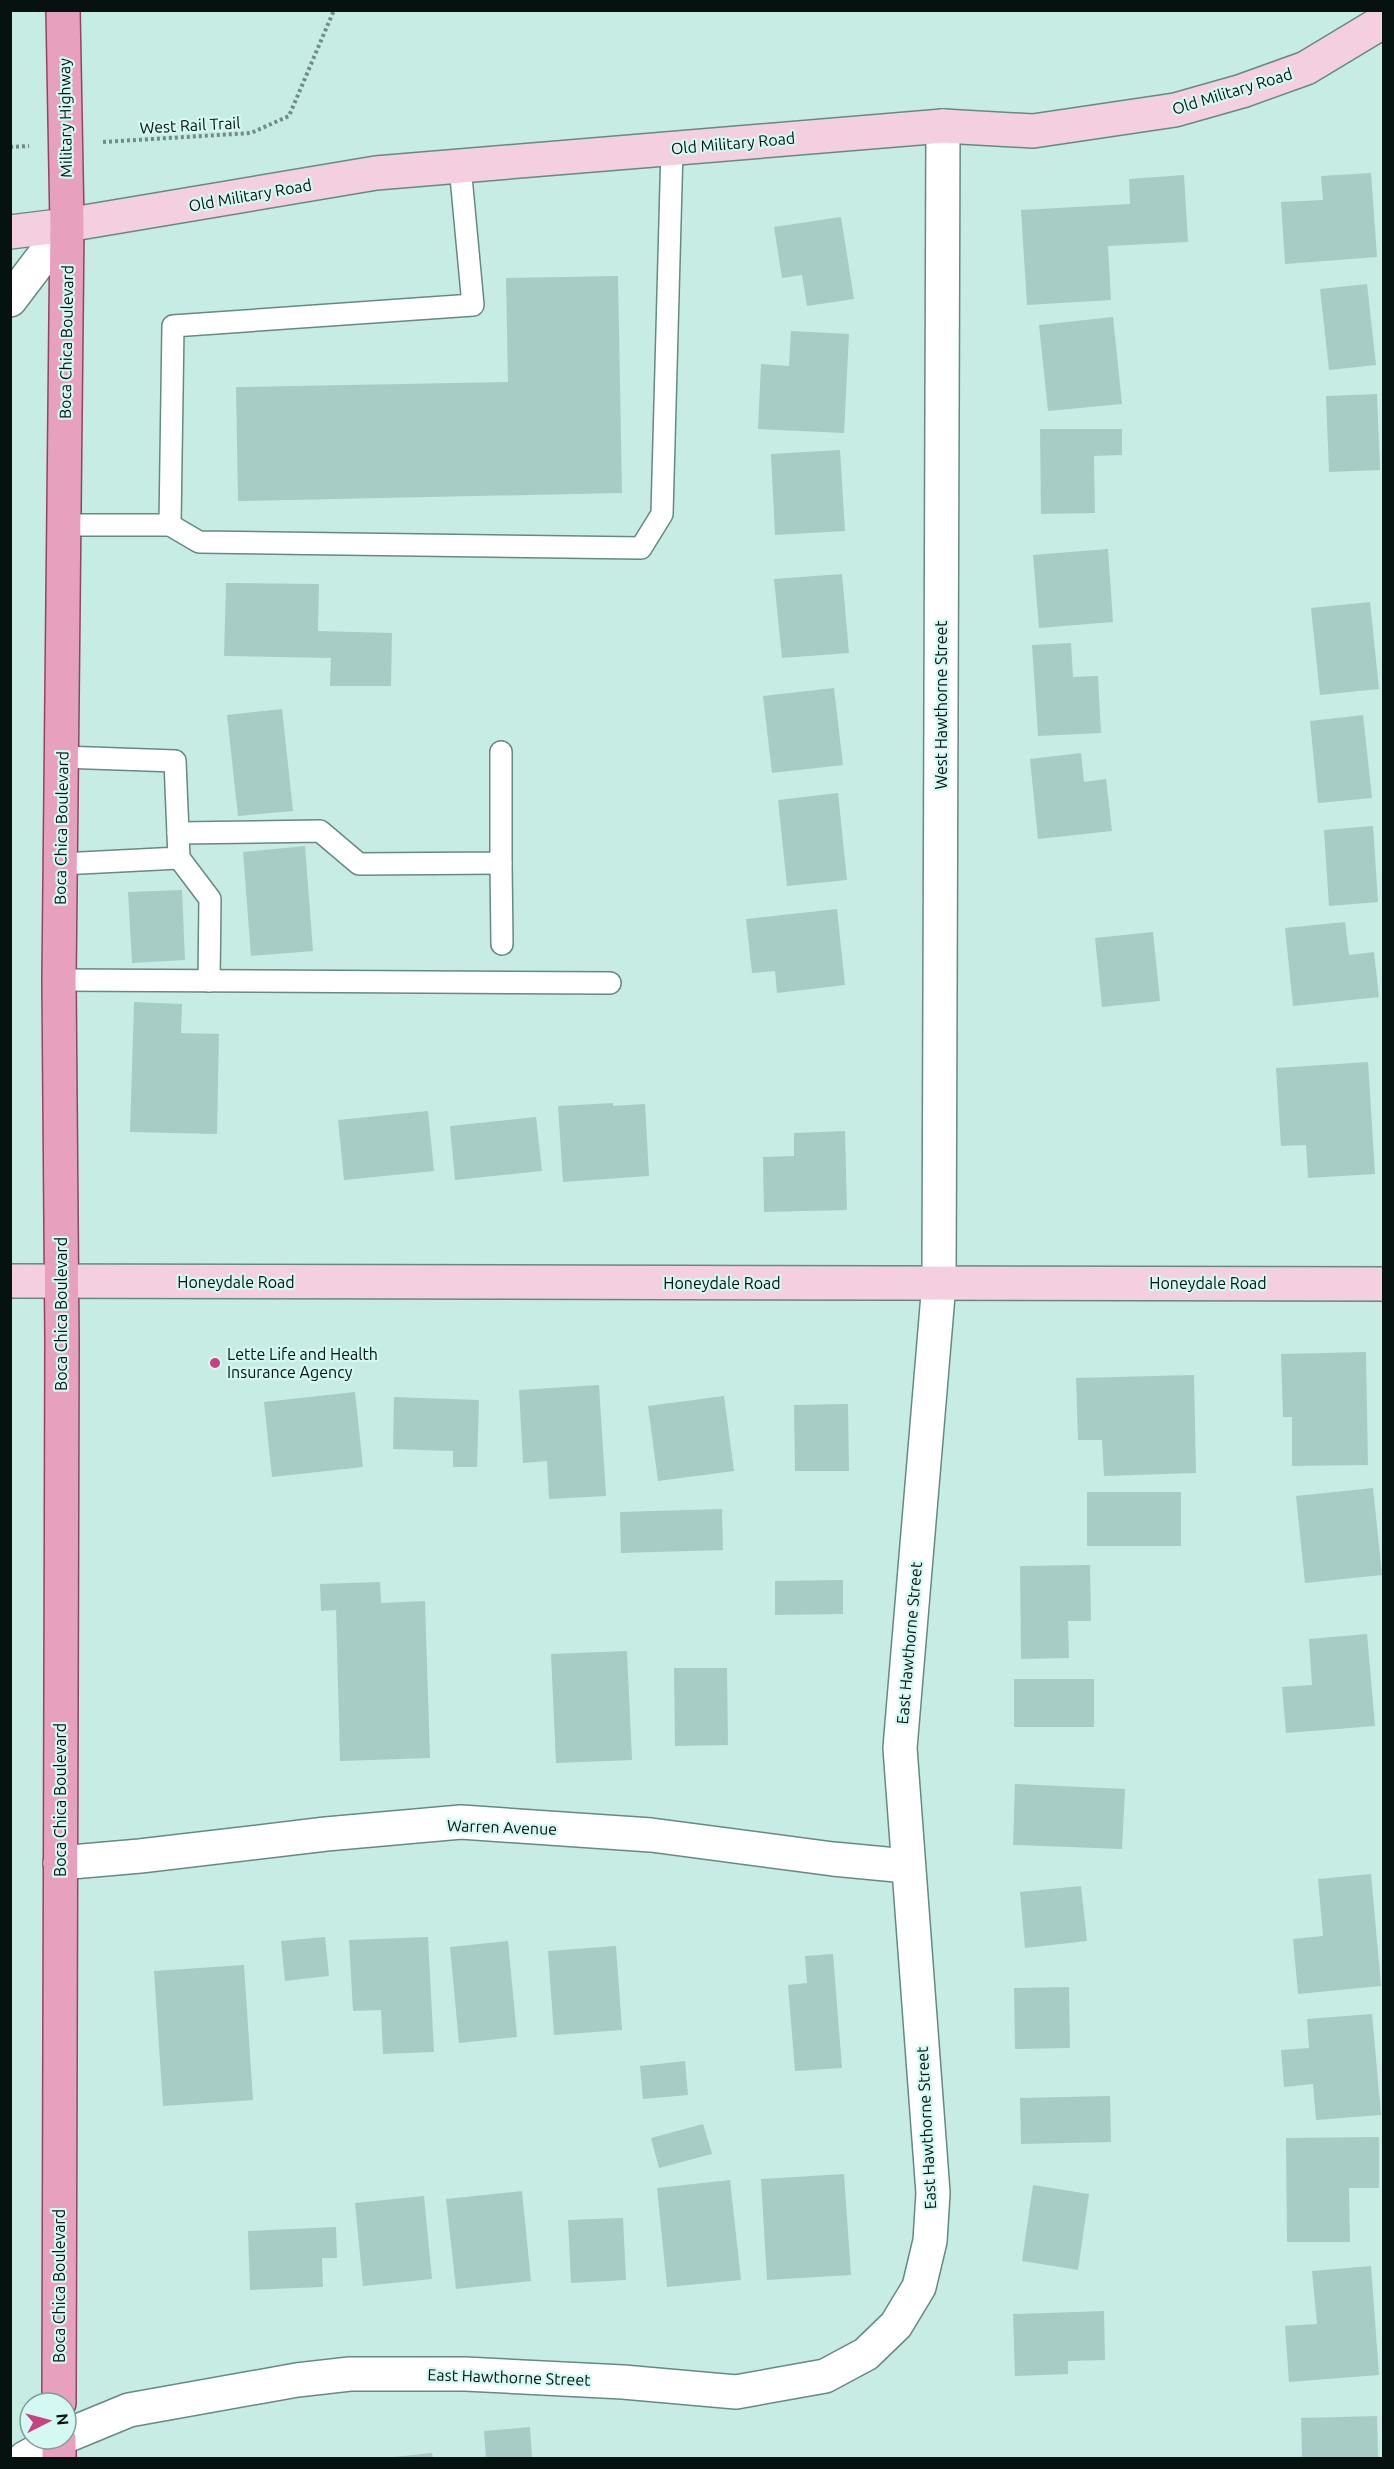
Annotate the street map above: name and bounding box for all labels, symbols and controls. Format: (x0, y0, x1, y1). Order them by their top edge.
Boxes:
street label: Military Highway (55, 58, 75, 178)
street label: Old Military Road (1170, 64, 1294, 118)
street label: West Rail Trail (139, 113, 241, 137)
street label: Old Military Road (670, 129, 796, 157)
street label: Old Military Road (187, 175, 313, 215)
street label: Boca Chica Boulevard (56, 265, 76, 419)
street label: West Hawthorne Street (932, 620, 950, 790)
street label: Boca Chica Boulevard (51, 751, 71, 905)
street label: Boca Chica Boulevard (52, 1237, 70, 1391)
street label: Honeydale Road (177, 1273, 295, 1291)
street label: Honeydale Road (663, 1274, 781, 1292)
street label: Honeydale Road (1149, 1274, 1267, 1292)
place label: Lette Life and Health Insurance Agency (227, 1345, 378, 1381)
marker: Lette Life and Health Insurance Agency (208, 1356, 222, 1370)
street label: East Hawthorne Street (893, 1560, 925, 1725)
street label: Boca Chica Boulevard (51, 1723, 69, 1877)
street label: Warren Avenue (447, 1816, 557, 1838)
street label: East Hawthorne Street (913, 2045, 939, 2210)
street label: Boca Chica Boulevard (50, 2209, 68, 2363)
street label: East Hawthorne Street (427, 2365, 591, 2389)
north arrow (18, 2391, 78, 2451)
text: N (53, 2413, 72, 2426)

